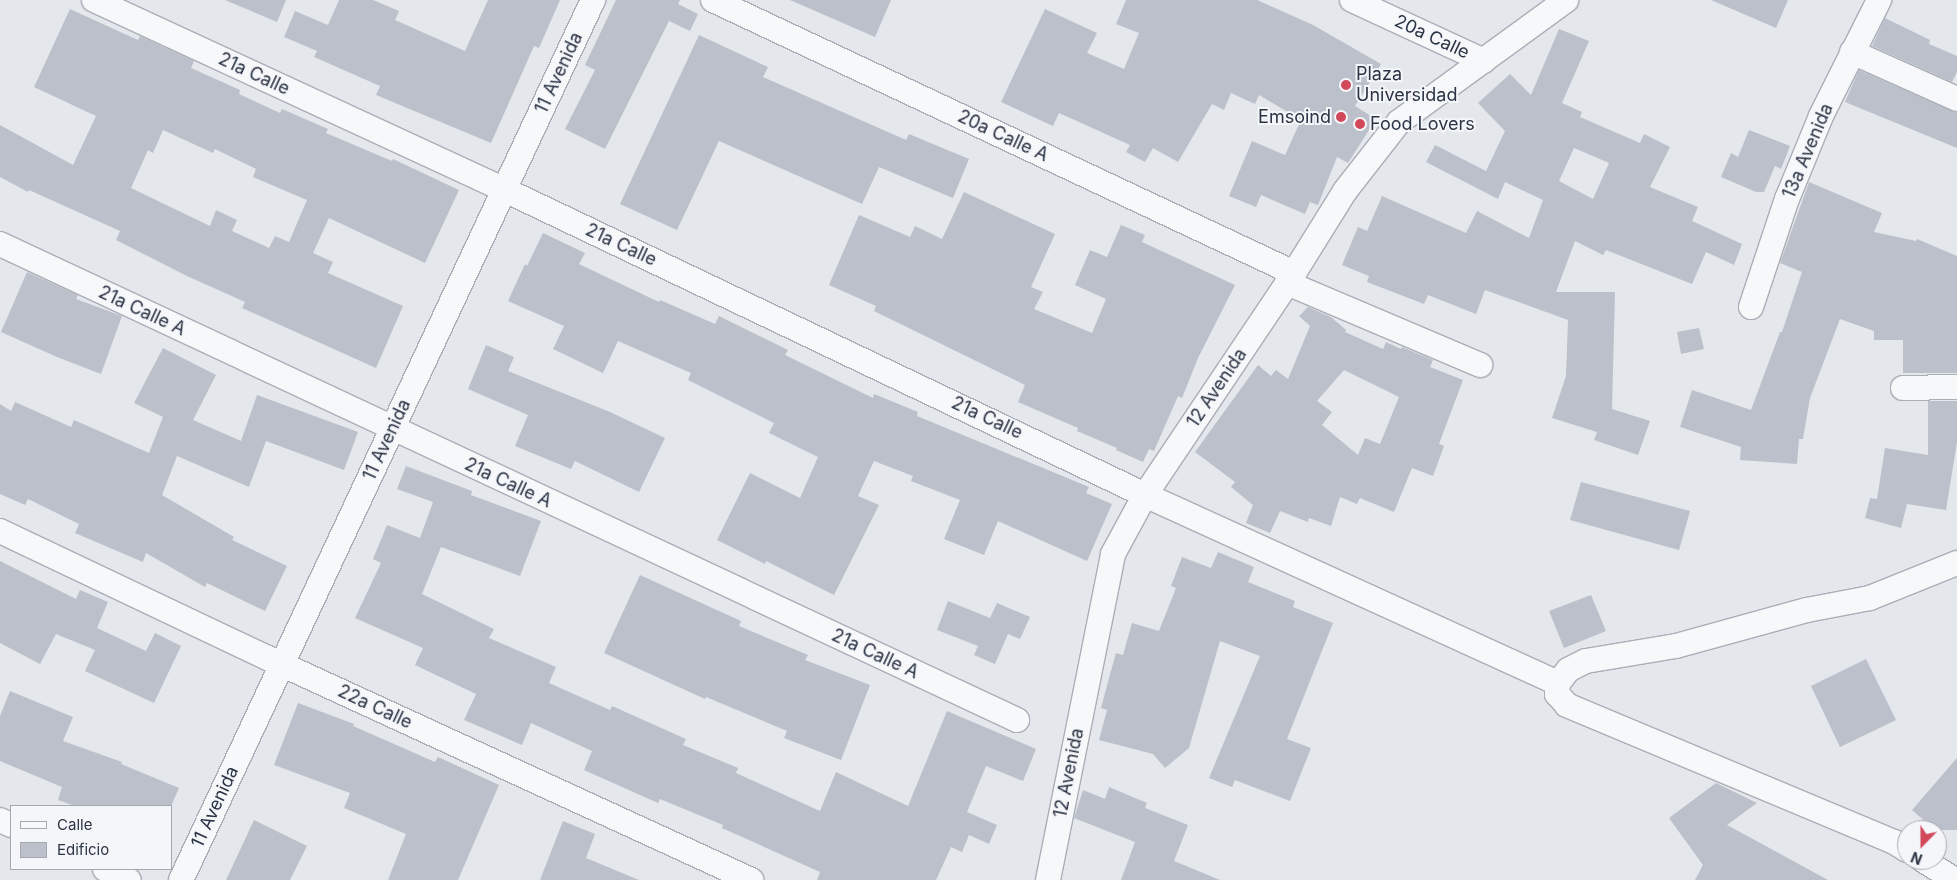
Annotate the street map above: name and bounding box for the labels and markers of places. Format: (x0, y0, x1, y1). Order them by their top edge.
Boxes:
place label: Plaza Universidad (1356, 64, 1457, 106)
marker: Plaza Universidad (1340, 79, 1352, 91)
place label: Emsoind (1258, 106, 1331, 128)
marker: Emsoind (1335, 111, 1347, 123)
place label: Food Lovers (1370, 113, 1475, 135)
marker: Food Lovers (1354, 118, 1366, 130)

